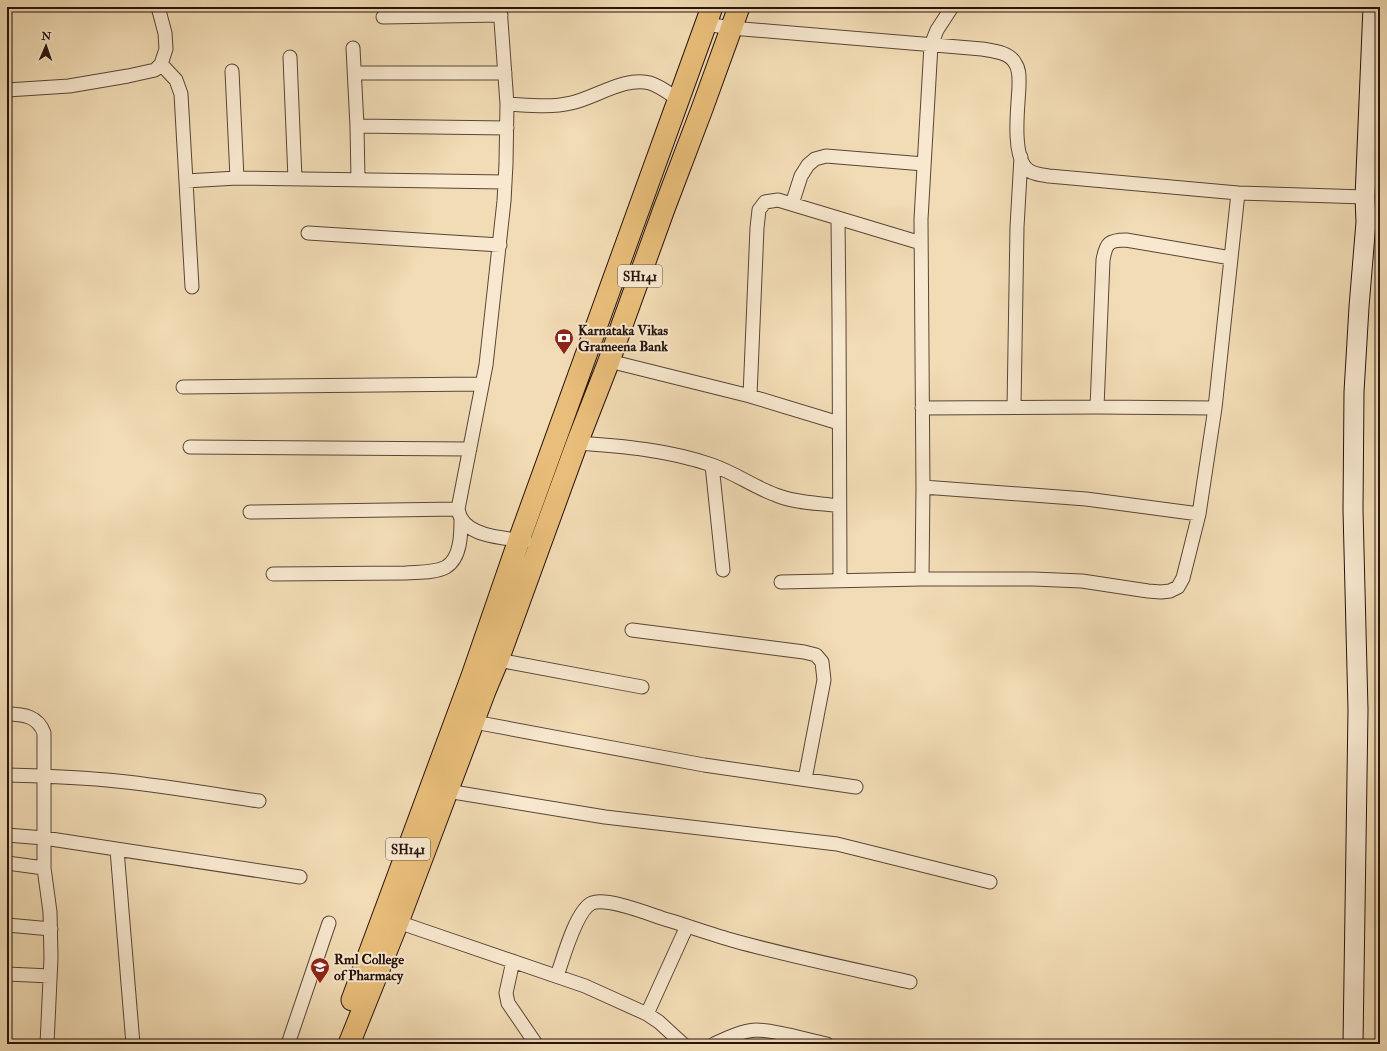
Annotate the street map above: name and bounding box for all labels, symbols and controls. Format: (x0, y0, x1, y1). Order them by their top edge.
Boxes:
north arrow (26, 26, 66, 66)
text: N (40, 30, 53, 43)
road number: SH141 (618, 265, 662, 287)
place label: Karnataka Vikas Grameena Bank (578, 322, 668, 355)
bank icon: Karnataka Vikas Grameena Bank (553, 327, 575, 355)
road number: SH141 (386, 838, 430, 860)
place label: Rml College of Pharmacy (334, 951, 404, 985)
school or university icon: Rml College of Pharmacy (309, 956, 331, 984)

